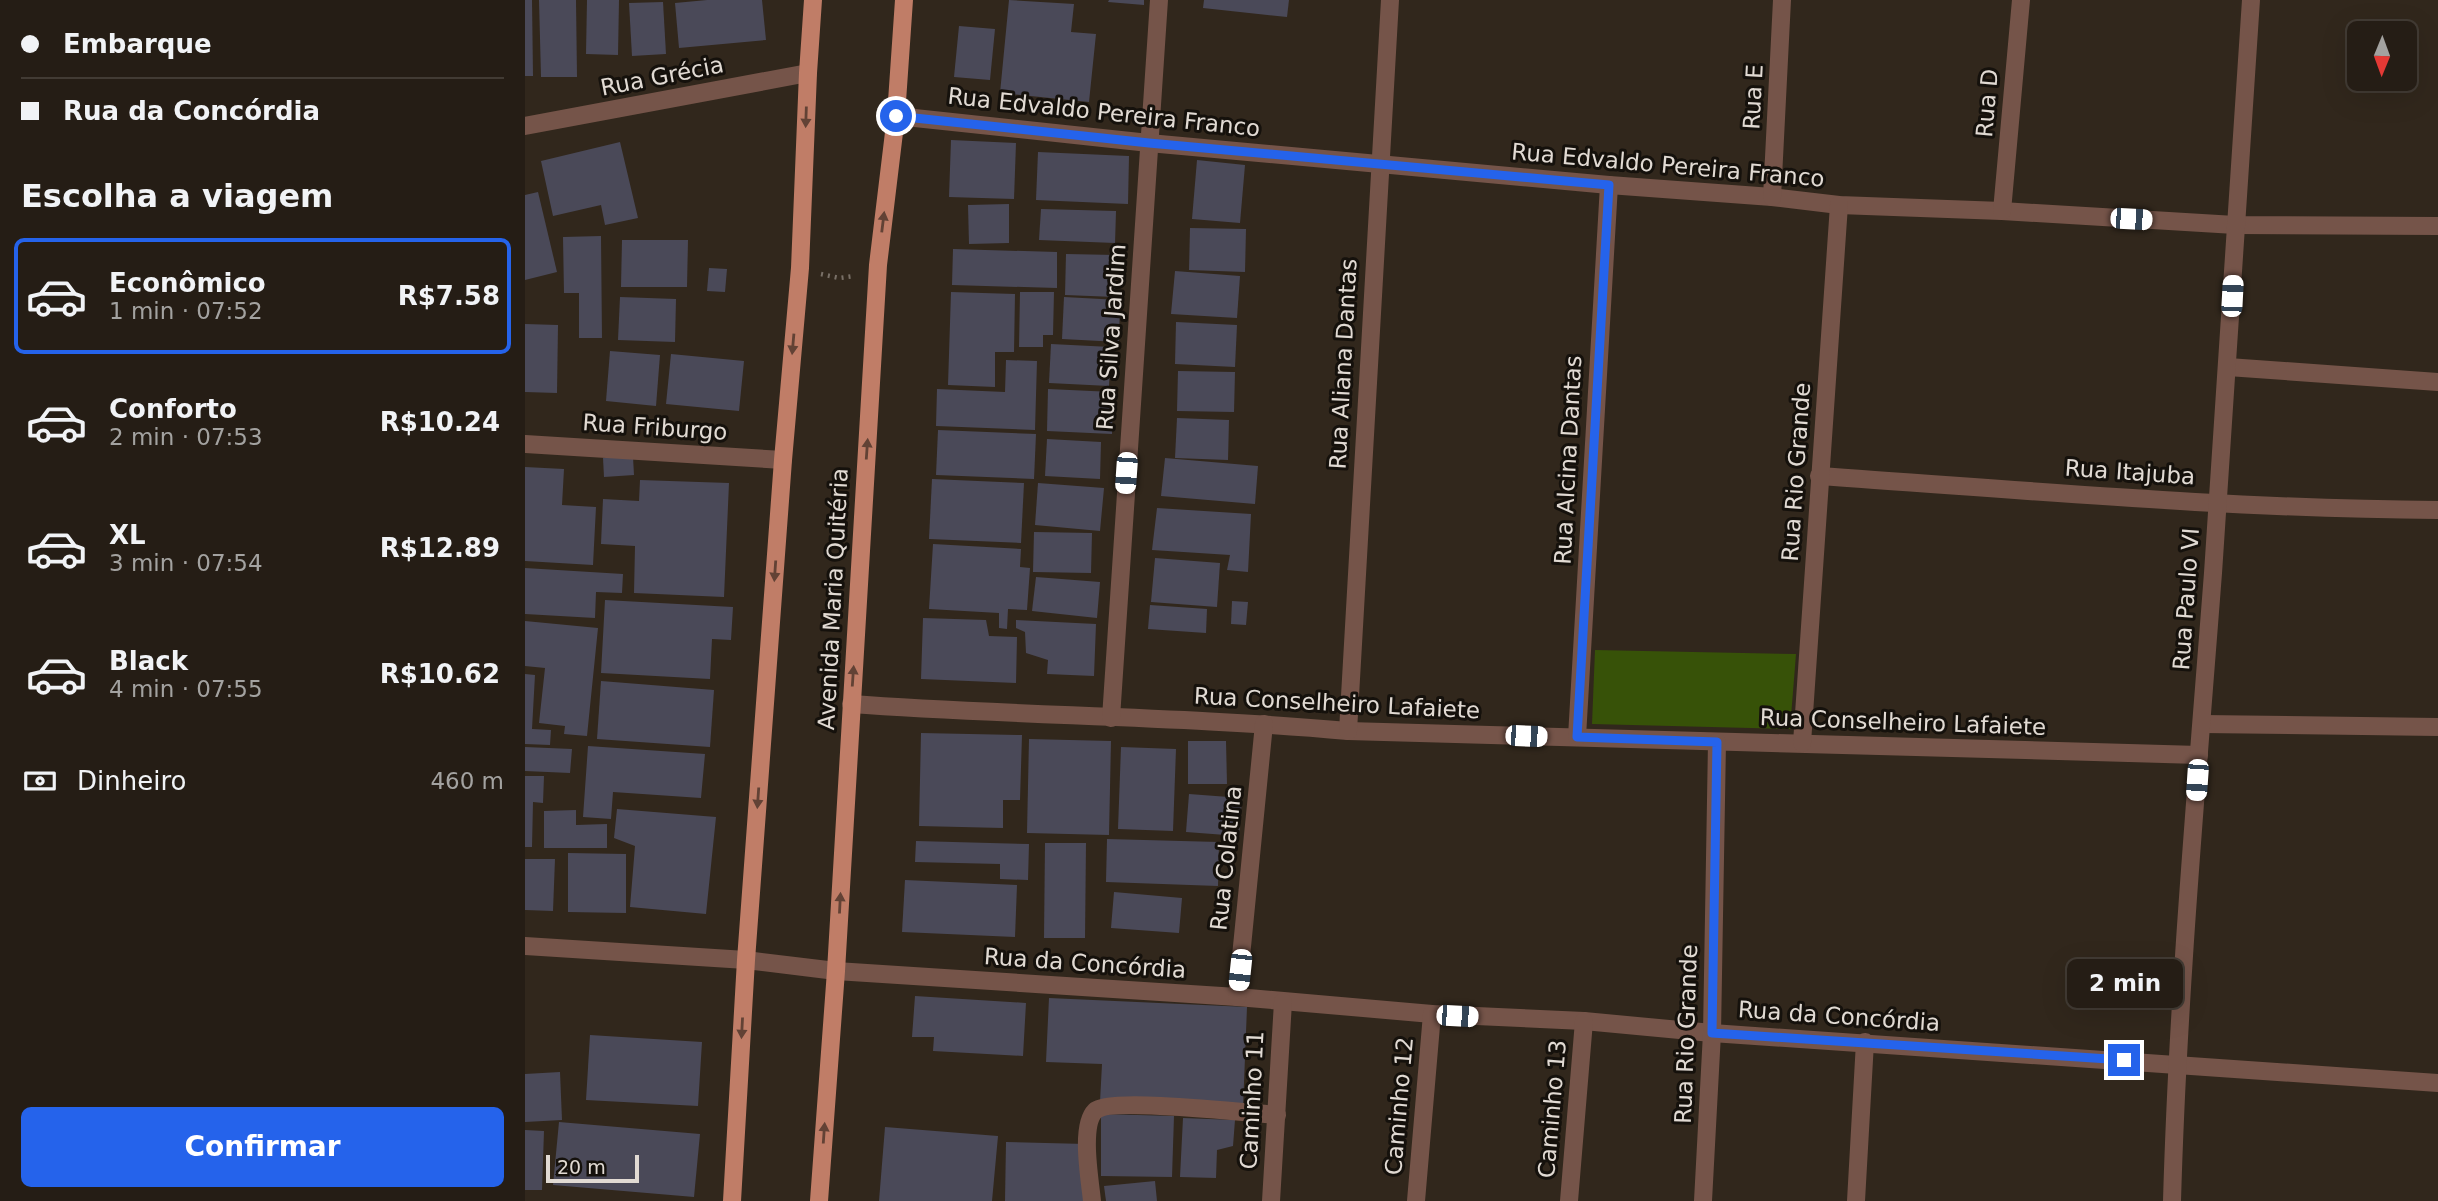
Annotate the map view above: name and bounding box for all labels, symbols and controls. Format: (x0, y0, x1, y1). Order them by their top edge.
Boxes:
north arrow (2347, 21, 2417, 91)
map controls (2347, 21, 2417, 91)
text: Embarque (63, 29, 212, 59)
street label: Rua Grécia (598, 51, 726, 101)
street label: Rua E (1738, 64, 1768, 130)
street label: Rua D (1971, 68, 2003, 138)
street label: Rua Edvaldo Pereira Franco (946, 83, 1262, 141)
text: Rua da Concórdia (63, 96, 320, 126)
route start (880, 100, 912, 132)
one-way arrow (800, 106, 811, 128)
street label: Rua Edvaldo Pereira Franco (1510, 138, 1826, 192)
text: Escolha a viagem (21, 177, 333, 215)
car (2110, 207, 2153, 231)
one-way arrow (878, 211, 889, 233)
street label: Rua Silva Jardim (1092, 243, 1130, 431)
street label: Rua Aliana Dantas (1324, 258, 1362, 470)
icon: car (25, 265, 88, 328)
text: Econômico (109, 268, 266, 298)
car (2221, 274, 2244, 318)
text: R$7.58 (398, 281, 500, 311)
text: 1 min · 07:52 (109, 298, 263, 324)
one-way arrow (787, 333, 798, 355)
street label: Rua Alcina Dantas (1550, 355, 1586, 565)
street label: Rua Rio Grande (1777, 382, 1815, 562)
icon: car (25, 391, 88, 454)
text: Conforto (109, 394, 237, 424)
text: R$10.24 (380, 407, 500, 437)
street label: Rua Friburgo (582, 409, 728, 445)
text: 2 min · 07:53 (109, 424, 263, 450)
one-way arrow (861, 438, 872, 460)
car (1115, 451, 1138, 495)
street label: Rua Itajuba (2064, 454, 2196, 490)
street label: Avenida Maria Quitéria (813, 467, 853, 731)
icon: car (25, 517, 88, 580)
text: XL (109, 520, 146, 550)
street label: Rua Paulo VI (2168, 527, 2204, 671)
text: R$12.89 (380, 533, 500, 563)
text: 3 min · 07:54 (109, 550, 263, 576)
one-way arrow (769, 560, 780, 582)
icon: car (25, 643, 88, 706)
text: Black (109, 646, 188, 676)
text: R$10.62 (380, 659, 500, 689)
one-way arrow (847, 665, 858, 687)
text: 4 min · 07:55 (109, 676, 263, 702)
street label: Rua Conselheiro Lafaiete (1193, 683, 1481, 723)
street label: Rua Conselheiro Lafaiete (1759, 704, 2047, 740)
car (1505, 725, 1548, 747)
car (2186, 758, 2209, 802)
icon: cash (21, 762, 59, 800)
text: Dinheiro (77, 766, 186, 796)
text: 460 m (430, 768, 504, 794)
street label: Rua Colatina (1205, 784, 1247, 932)
one-way arrow (752, 787, 763, 809)
one-way arrow (835, 892, 846, 914)
street label: Rua da Concórdia (983, 943, 1187, 983)
street label: Rua Rio Grande (1670, 944, 1702, 1124)
car (1228, 948, 1253, 992)
callout: 2 min (2066, 958, 2182, 1007)
text: 2 min (2089, 970, 2161, 996)
street label: Rua da Concórdia (1737, 996, 1941, 1036)
car (1436, 1004, 1479, 1028)
one-way arrow (737, 1017, 748, 1039)
street label: Caminho 11 (1235, 1030, 1269, 1170)
street label: Caminho 12 (1380, 1036, 1418, 1176)
street label: Caminho 13 (1533, 1039, 1571, 1179)
route end (2108, 1044, 2140, 1076)
button: Confirmar (21, 1107, 504, 1187)
one-way arrow (819, 1122, 830, 1144)
scale bar (546, 1152, 639, 1184)
text: 20 m (557, 1156, 606, 1178)

